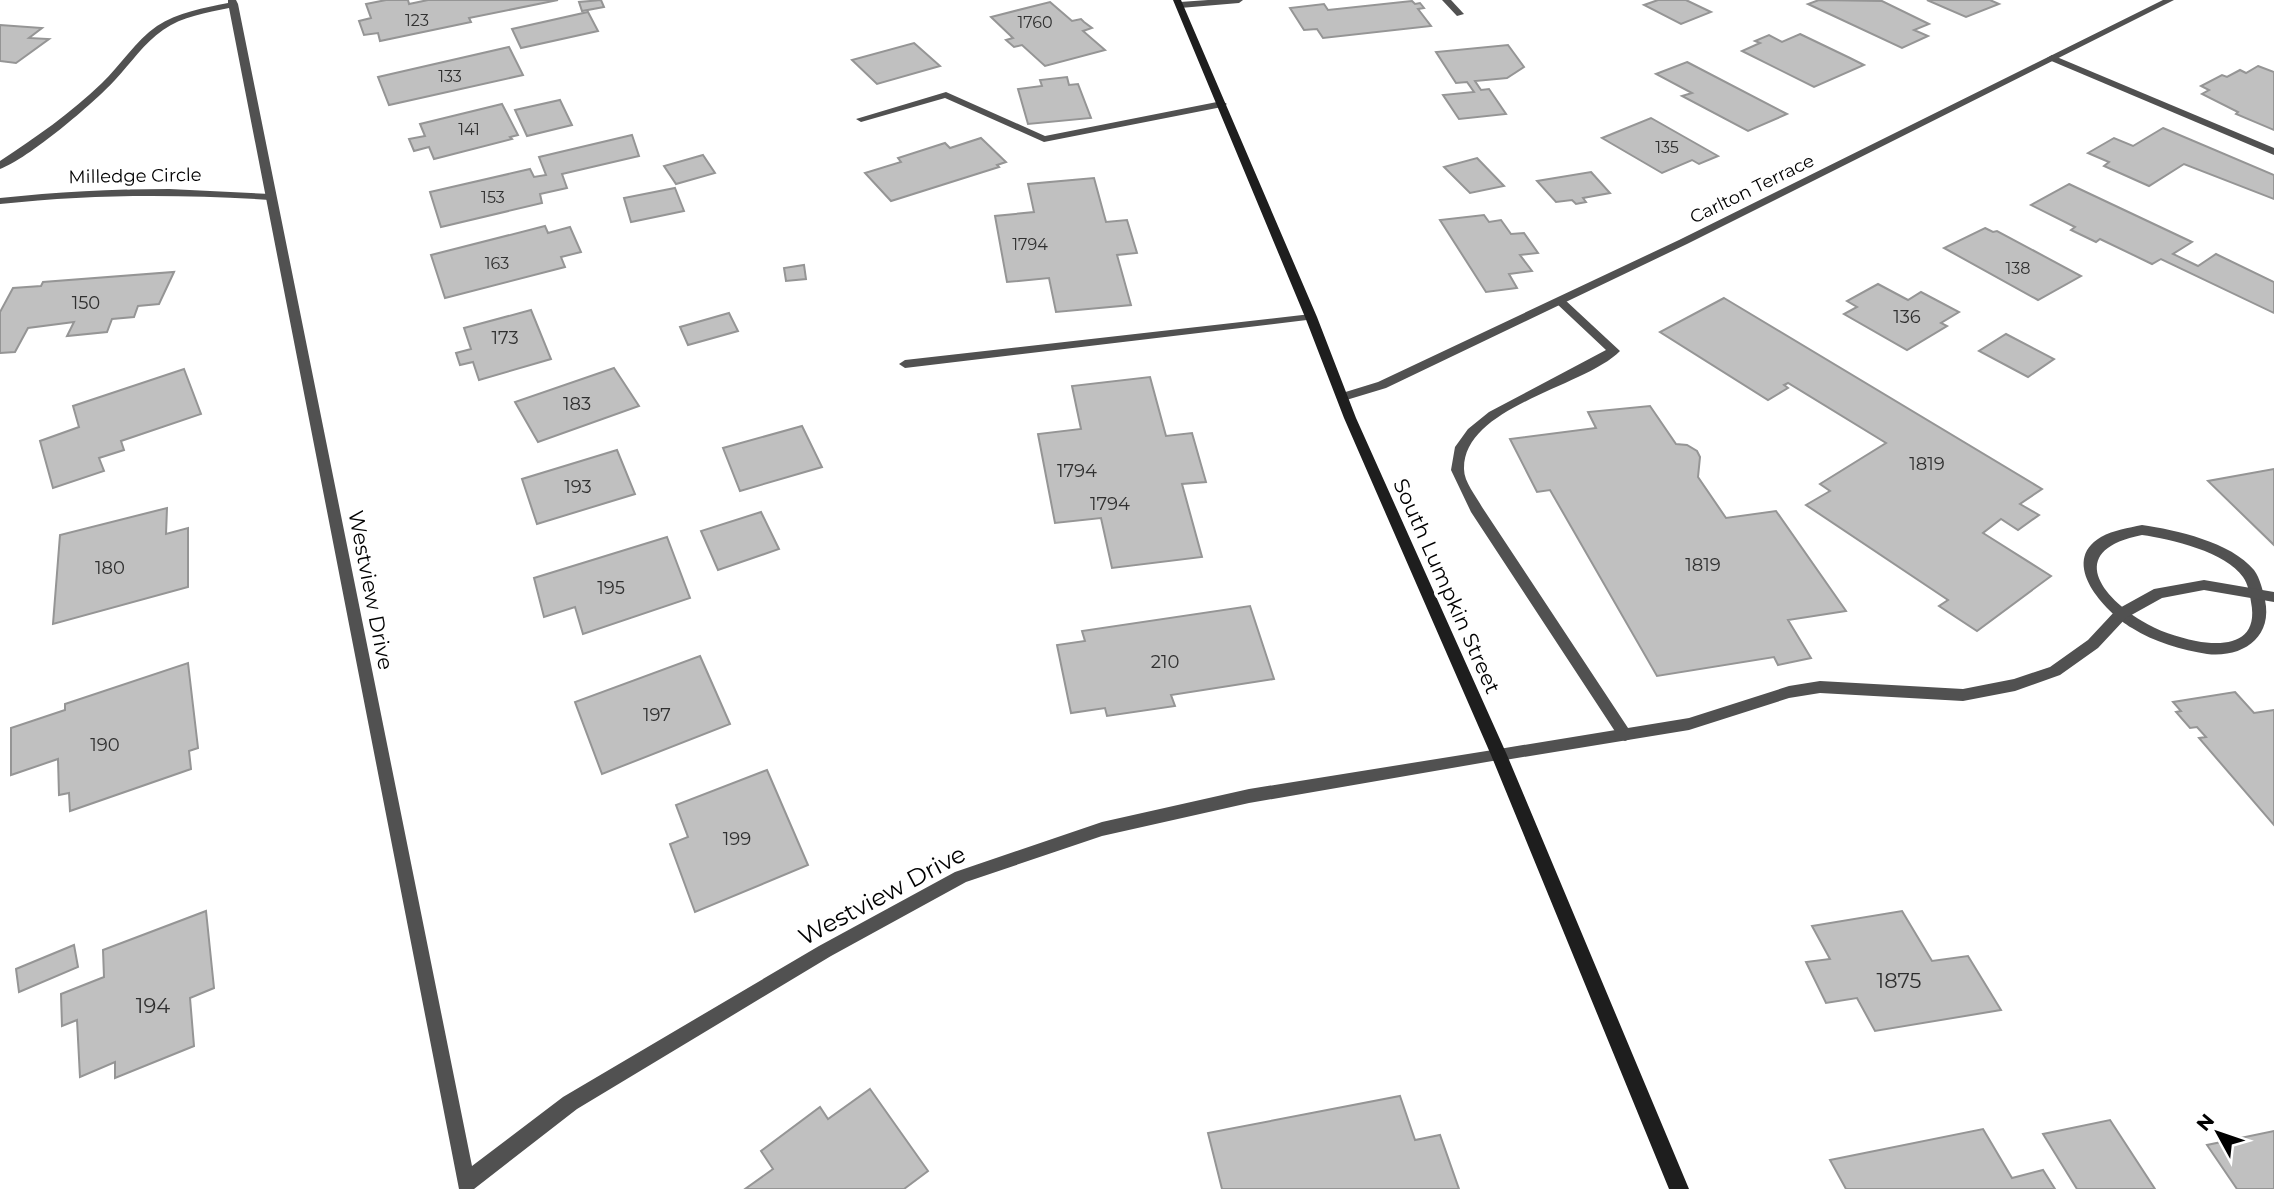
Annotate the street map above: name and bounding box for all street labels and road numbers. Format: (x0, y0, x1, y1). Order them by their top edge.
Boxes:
street label: Carlton Terrace (1686, 149, 1818, 229)
street label: Milledge Circle (68, 164, 202, 188)
street label: South Lumpkin Street (1388, 475, 1506, 697)
street label: Westview Drive (343, 508, 399, 672)
street label: Westview Drive (794, 839, 970, 951)

